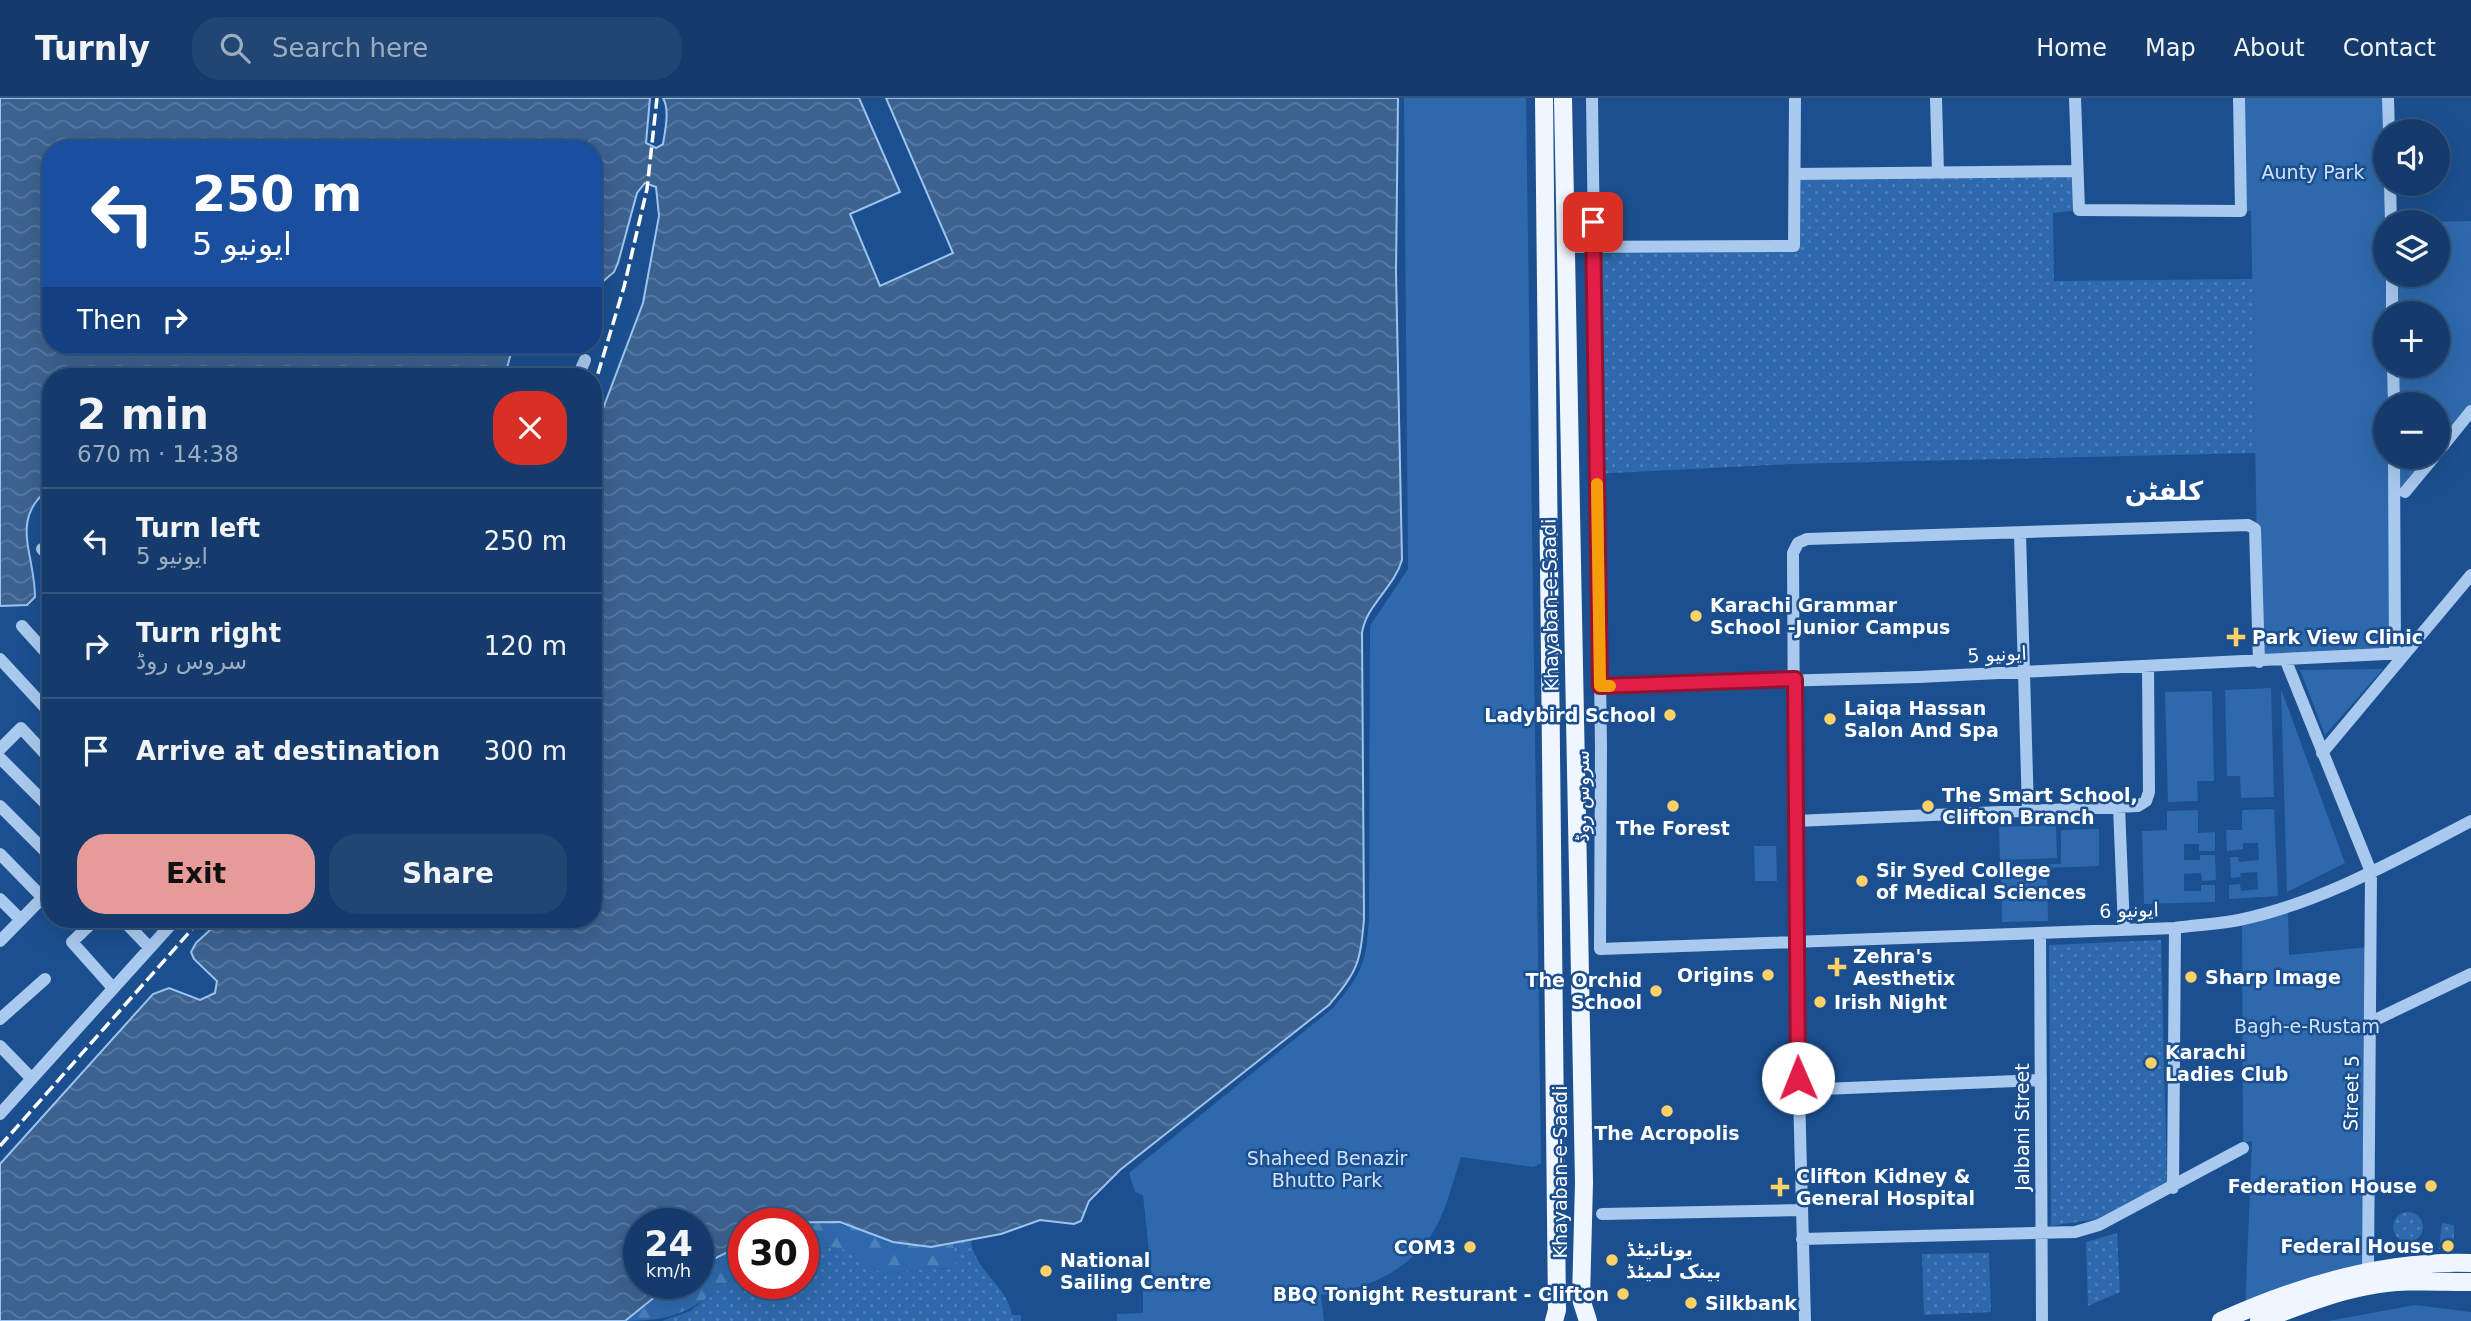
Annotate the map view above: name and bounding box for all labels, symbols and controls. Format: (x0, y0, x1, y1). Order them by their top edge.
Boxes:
search box (192, 17, 682, 80)
text: Turnly (35, 29, 150, 68)
icon: search (216, 29, 254, 67)
text: Search here (272, 33, 428, 63)
text: Home (2036, 34, 2107, 62)
text: Map (2145, 34, 2196, 62)
text: About (2234, 34, 2305, 62)
text: Contact (2343, 34, 2436, 62)
map controls (2373, 119, 2450, 469)
button: sound (2373, 119, 2450, 196)
park label: Aunty Park (2262, 161, 2364, 183)
text: 250 m (192, 166, 362, 223)
icon: left (77, 168, 168, 259)
pin (1563, 192, 1623, 252)
icon: arrive (1574, 203, 1612, 241)
button: layers (2373, 210, 2450, 287)
text: ایونیو 5 (192, 225, 292, 263)
icon: right (156, 301, 194, 339)
button: + (2373, 301, 2450, 378)
text: Then (77, 305, 142, 335)
text: 2 min (77, 390, 209, 439)
button: close (493, 391, 567, 465)
button: − (2373, 392, 2450, 469)
text: 670 m · 14:38 (77, 441, 239, 467)
district label: کلفٹن (2125, 476, 2204, 507)
text: Turn left (136, 513, 260, 543)
street label: Khayaban-e-Saadi (1537, 518, 1563, 692)
icon: left (77, 522, 115, 560)
text: 250 m (484, 526, 567, 556)
text: ایونیو 5 (136, 543, 208, 569)
place label: Karachi Grammar School -Junior Campus (1710, 594, 1950, 638)
marker: Karachi Grammar School -Junior Campus (1688, 608, 1704, 624)
text: Turn right (136, 618, 281, 648)
place label: Park View Clinic (2252, 626, 2423, 648)
icon: right (77, 627, 115, 665)
marker: Park View Clinic (2226, 627, 2246, 647)
text: 120 m (484, 631, 567, 661)
street label: ایونیو 5 (1967, 641, 2027, 668)
text: سروس روڈ (136, 648, 247, 674)
place label: Laiqa Hassan Salon And Spa (1844, 697, 1999, 741)
place label: Ladybird School (1484, 704, 1656, 726)
marker: Ladybird School (1662, 707, 1678, 723)
marker: Laiqa Hassan Salon And Spa (1822, 711, 1838, 727)
icon: arrive (77, 732, 115, 770)
text: Arrive at destination (136, 736, 440, 766)
text: 300 m (484, 736, 567, 766)
street label: سروس روڈ (1571, 750, 1594, 842)
place label: The Smart School, Clifton Branch (1942, 784, 2138, 828)
marker: The Forest (1665, 798, 1681, 814)
marker: The Smart School, Clifton Branch (1920, 798, 1936, 814)
place label: The Forest (1616, 817, 1730, 839)
button: Exit (77, 834, 315, 914)
button: Share (329, 834, 567, 914)
place label: Sir Syed College of Medical Sciences (1876, 859, 2086, 903)
marker: Sir Syed College of Medical Sciences (1854, 873, 1870, 889)
street label: ایونیو 6 (2099, 898, 2159, 923)
place label: Zehra's Aesthetix (1853, 945, 1955, 989)
marker: Zehra's Aesthetix (1827, 957, 1847, 977)
place label: Origins (1677, 964, 1754, 986)
place label: Sharp Image (2205, 966, 2341, 988)
marker: Origins (1760, 967, 1776, 983)
place label: The Orchid School (1526, 969, 1642, 1013)
marker: Sharp Image (2183, 969, 2199, 985)
marker: The Orchid School (1648, 983, 1664, 999)
place label: Irish Night (1834, 991, 1947, 1013)
marker: Irish Night (1812, 994, 1828, 1010)
park label: Bagh-e-Rustam (2234, 1015, 2380, 1037)
position arrow (1761, 1041, 1835, 1115)
place label: Karachi Ladies Club (2165, 1041, 2288, 1085)
marker: Karachi Ladies Club (2143, 1055, 2159, 1071)
street label: Street 5 (2339, 1055, 2363, 1131)
street label: Jalbani Street (2011, 1063, 2033, 1192)
street label: Khayaban-e-Saadi (1549, 1086, 1571, 1258)
marker: The Acropolis (1659, 1103, 1675, 1119)
place label: The Acropolis (1594, 1122, 1740, 1144)
park label: Shaheed Benazir Bhutto Park (1247, 1147, 1408, 1191)
place label: Clifton Kidney & General Hospital (1796, 1165, 1975, 1209)
place label: Federation House (2228, 1175, 2417, 1197)
marker: Clifton Kidney & General Hospital (1770, 1177, 1790, 1197)
marker: Federation House (2423, 1178, 2439, 1194)
speed limit sign: 30 (728, 1208, 819, 1299)
text: 24 (644, 1224, 693, 1264)
place label: Federal House (2280, 1235, 2434, 1257)
place label: COM3 (1394, 1236, 1456, 1258)
place label: یونائیٹڈ بینک لمیٹڈ (1626, 1238, 1721, 1282)
marker: Federal House (2440, 1238, 2456, 1254)
marker: COM3 (1462, 1239, 1478, 1255)
place label: National Sailing Centre (1060, 1249, 1211, 1293)
marker: یونائیٹڈ بینک لمیٹڈ (1604, 1252, 1620, 1268)
text: km/h (646, 1260, 691, 1281)
marker: National Sailing Centre (1038, 1263, 1054, 1279)
place label: BBQ Tonight Resturant - Clifton (1273, 1283, 1609, 1305)
marker: BBQ Tonight Resturant - Clifton (1615, 1286, 1631, 1302)
place label: Silkbank (1705, 1292, 1797, 1314)
marker: Silkbank (1683, 1295, 1699, 1311)

